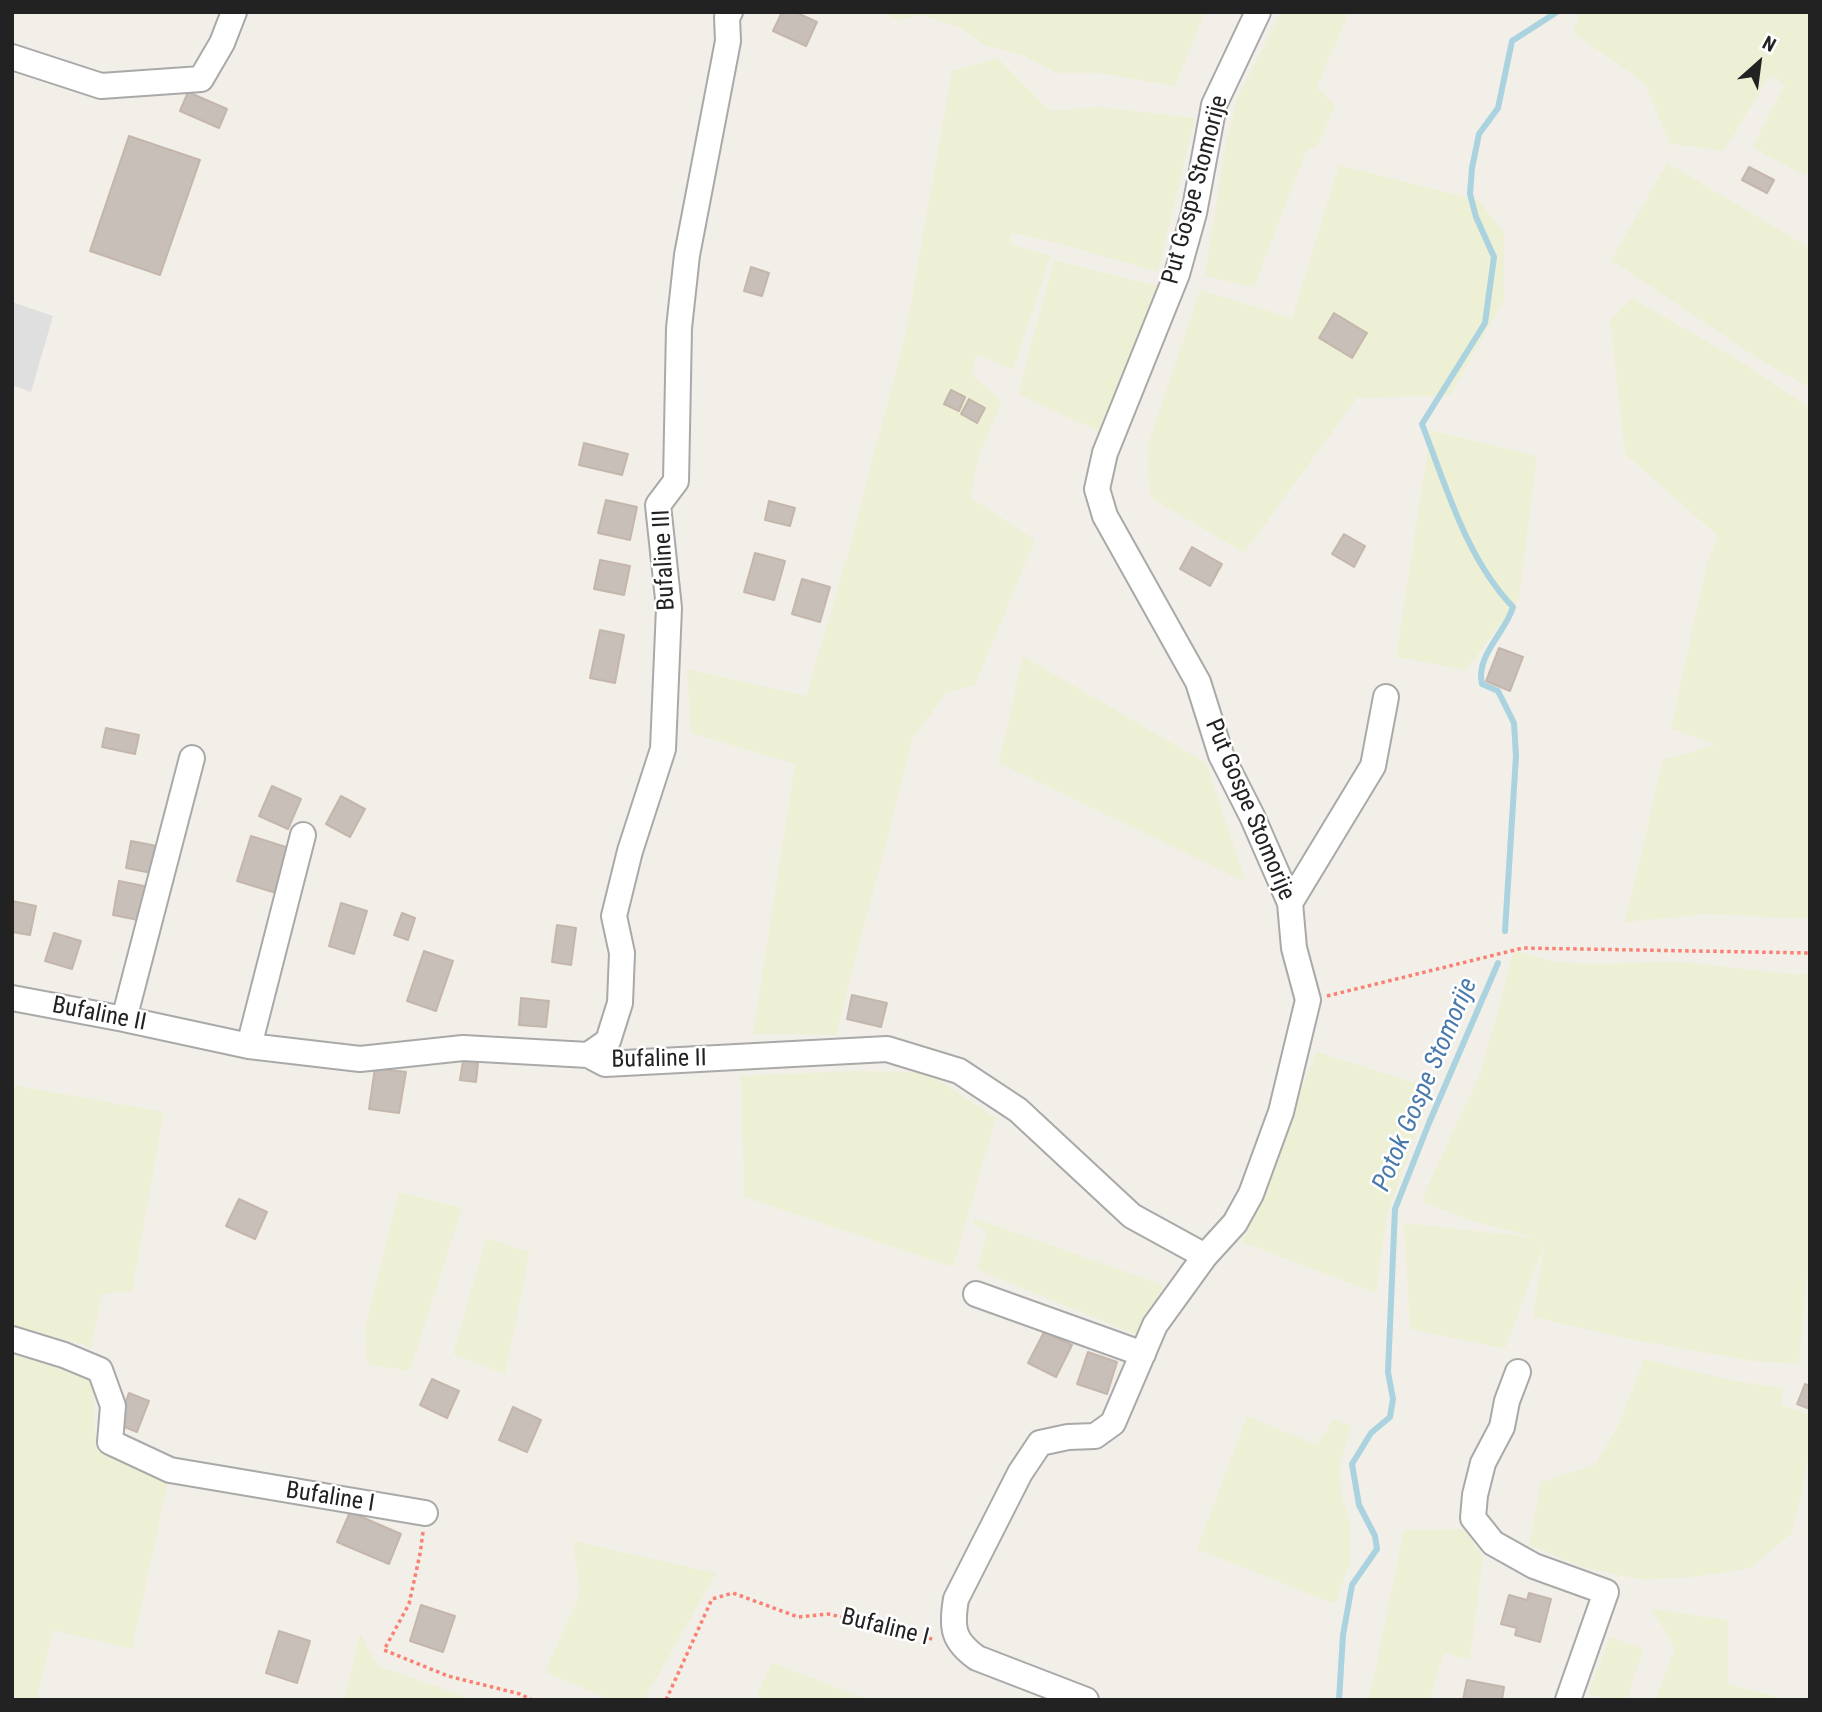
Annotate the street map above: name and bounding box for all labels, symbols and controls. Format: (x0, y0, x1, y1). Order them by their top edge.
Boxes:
north arrow (1724, 28, 1794, 98)
text: N (1759, 31, 1780, 57)
street label: Put Gospe Stomorije (1157, 92, 1235, 288)
street label: Bufaline III (648, 509, 682, 611)
street label: Put Gospe Stomorije (1198, 715, 1300, 905)
water label: Potok Gospe Stomorije (1367, 974, 1485, 1196)
street label: Bufaline II (50, 992, 148, 1038)
street label: Bufaline II (611, 1045, 707, 1075)
street label: Bufaline I (284, 1477, 376, 1519)
street label: Bufaline I (838, 1603, 932, 1653)

